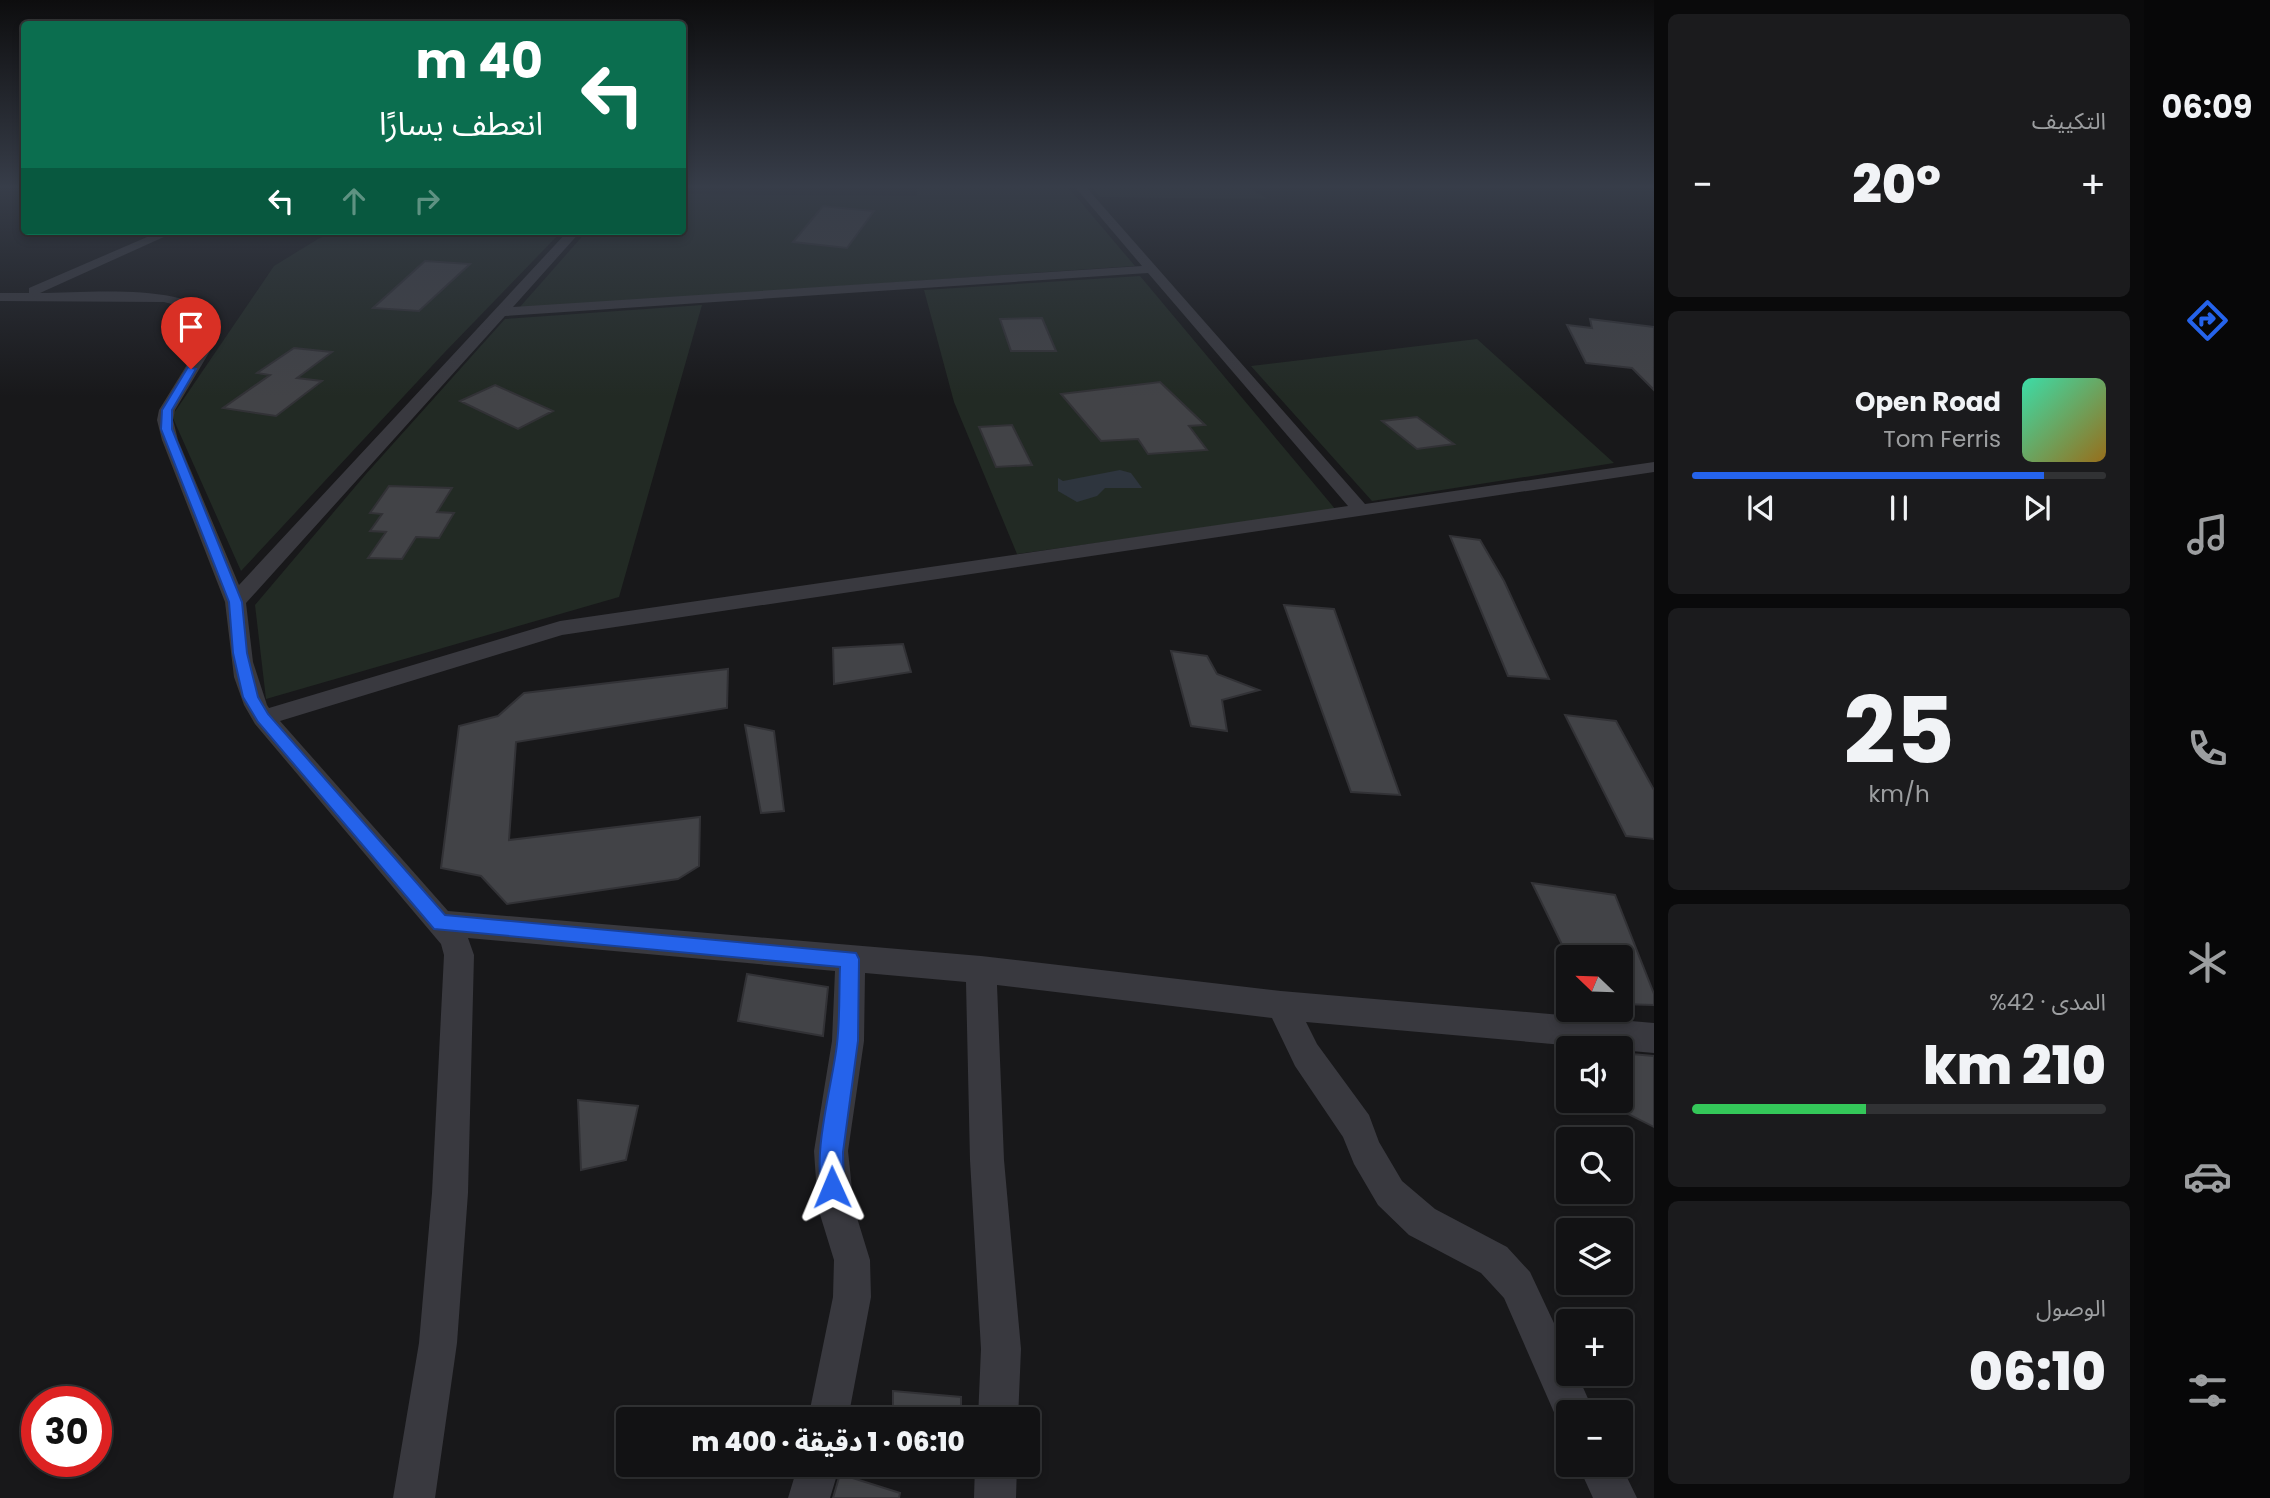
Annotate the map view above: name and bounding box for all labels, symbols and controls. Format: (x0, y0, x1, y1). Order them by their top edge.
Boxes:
text: 40 m (416, 27, 543, 95)
icon: left (567, 49, 658, 140)
text: 06:09 (2162, 84, 2252, 129)
text: انعطف يسارًا (379, 101, 543, 146)
text: التكييف (2032, 105, 2106, 137)
text: 20° (1852, 148, 1941, 221)
text: − (1692, 158, 1713, 211)
text: + (2080, 158, 2106, 211)
icon: left (262, 182, 300, 220)
icon: ahead (335, 182, 373, 220)
icon: right (408, 182, 446, 220)
icon: directions (2183, 296, 2232, 345)
pin (161, 297, 221, 369)
icon: arrive (172, 308, 210, 346)
text: Open Road (1855, 384, 2001, 420)
text: Tom Ferris (1883, 423, 2001, 455)
icon: previous (1742, 489, 1780, 527)
icon: pause (1880, 489, 1918, 527)
icon: next (2018, 489, 2056, 527)
icon: music (2183, 510, 2232, 559)
text: 25 (1843, 667, 1955, 795)
icon: phone (2183, 724, 2232, 773)
text: km/h (1868, 778, 1930, 810)
icon: climate (2183, 938, 2232, 987)
north arrow (1556, 945, 1633, 1022)
map controls (1556, 945, 1633, 1477)
text: المدى · 42% (1989, 986, 2106, 1018)
text: 210 km (1923, 1029, 2106, 1102)
button: sound (1556, 1036, 1633, 1113)
button: search (1556, 1127, 1633, 1204)
position arrow (795, 1150, 869, 1224)
icon: car (2183, 1152, 2232, 1201)
button: layers (1556, 1218, 1633, 1295)
text: الوصول (2036, 1292, 2106, 1324)
button: + (1556, 1309, 1633, 1386)
text: 06:10 (1969, 1335, 2106, 1408)
icon: filters (2183, 1366, 2232, 1415)
speed limit sign: 30 (21, 1386, 112, 1477)
button: − (1556, 1400, 1633, 1477)
text: 06:10 · 1 دقيقة · 400 m (691, 1424, 965, 1460)

